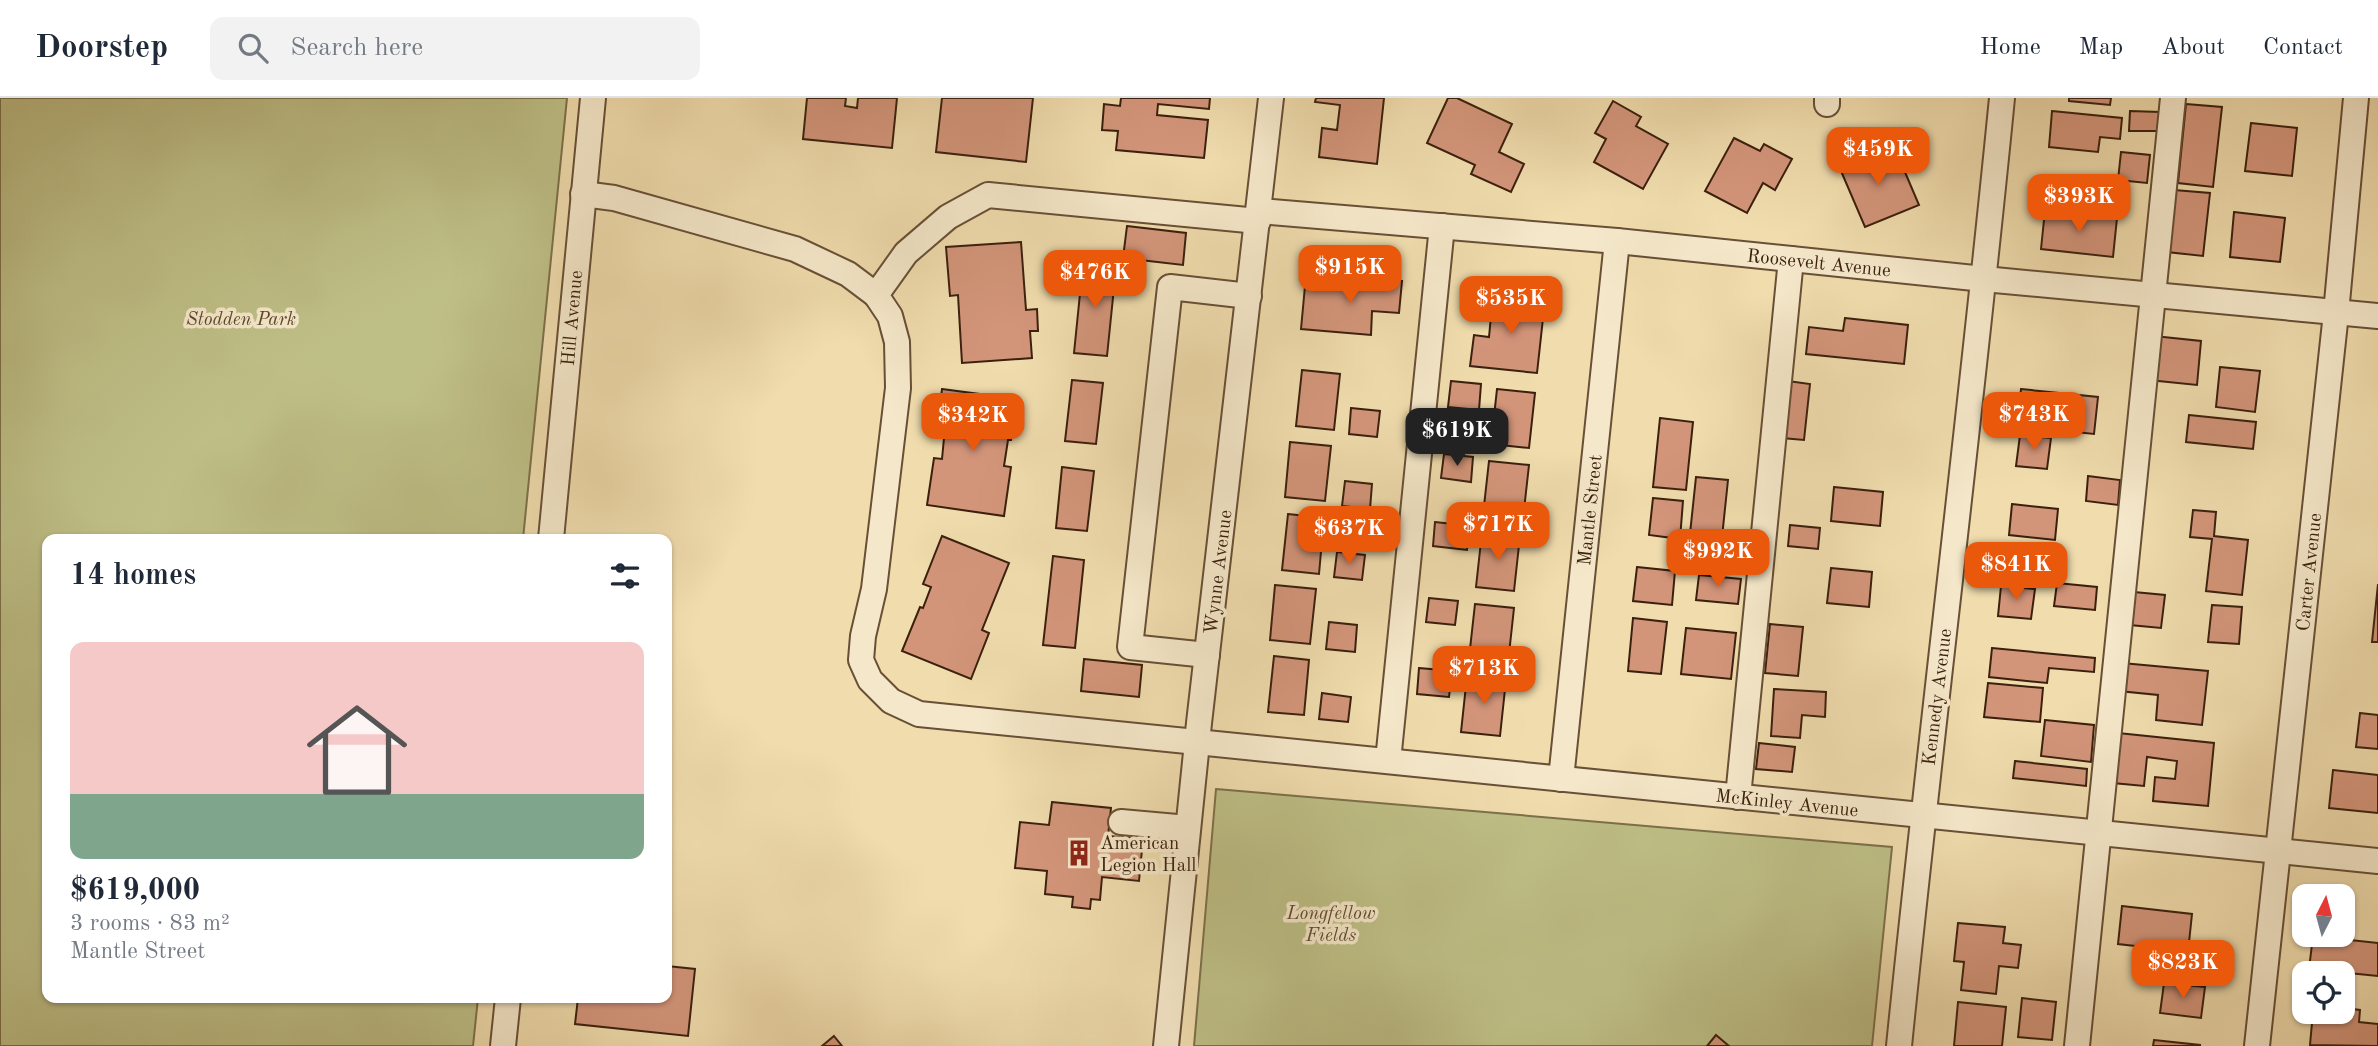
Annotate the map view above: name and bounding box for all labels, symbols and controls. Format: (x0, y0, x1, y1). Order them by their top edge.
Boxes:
search box (210, 17, 700, 80)
icon: search (234, 29, 272, 67)
text: Doorstep (35, 32, 168, 65)
text: Search here (290, 35, 423, 61)
text: Home (1980, 36, 2041, 60)
text: Map (2079, 36, 2123, 60)
text: About (2161, 36, 2225, 60)
text: Contact (2263, 36, 2343, 60)
pin: $459K (1829, 127, 1927, 187)
text: $459K (1842, 138, 1914, 161)
pin: $393K (2030, 174, 2128, 234)
text: $393K (2043, 185, 2115, 208)
pin: $915K (1301, 246, 1399, 305)
street label: Roosevelt Avenue (1746, 247, 1892, 282)
pin: $476K (1046, 250, 1144, 310)
text: $915K (1314, 256, 1386, 279)
text: $476K (1059, 261, 1131, 284)
street label: Hill Avenue (560, 270, 587, 367)
pin: $535K (1462, 276, 1560, 336)
text: $535K (1475, 287, 1547, 310)
park label: Stodden Park (186, 311, 296, 330)
pin: $743K (1985, 392, 2083, 452)
pin: $342K (924, 394, 1022, 453)
text: $743K (1998, 403, 2070, 426)
text: $342K (937, 404, 1009, 427)
pin: $619K (1408, 408, 1506, 468)
text: $619K (1421, 419, 1493, 442)
street label: Mantle Street (1576, 454, 1607, 567)
pin: $717K (1449, 503, 1547, 562)
pin: $637K (1300, 506, 1398, 566)
street label: Wynne Avenue (1202, 509, 1237, 636)
street label: Carter Avenue (2295, 512, 2326, 632)
text: $717K (1462, 513, 1534, 536)
text: $637K (1313, 517, 1385, 540)
pin: $992K (1669, 530, 1767, 589)
text: $992K (1682, 540, 1754, 563)
pin: $841K (1967, 542, 2065, 602)
text: $841K (1980, 553, 2052, 576)
icon: filters (606, 557, 644, 595)
text: 14 homes (70, 561, 196, 591)
street label: Kennedy Avenue (1921, 628, 1956, 767)
pin: $713K (1435, 646, 1533, 706)
text: $713K (1448, 657, 1520, 680)
icon: home (294, 687, 420, 813)
street label: McKinley Avenue (1714, 788, 1859, 821)
place label: American Legion Hall (1100, 835, 1196, 876)
building icon: American Legion Hall (1064, 838, 1094, 868)
text: $619,000 (70, 876, 200, 906)
north arrow (2292, 884, 2356, 947)
map controls (2292, 884, 2355, 1024)
park label: Longfellow Fields (1286, 905, 1376, 946)
text: 3 rooms · 83 m² (70, 912, 230, 935)
text: Mantle Street (70, 940, 205, 963)
pin: $823K (2134, 940, 2232, 1000)
text: $823K (2147, 951, 2219, 974)
button: locate (2292, 961, 2355, 1024)

